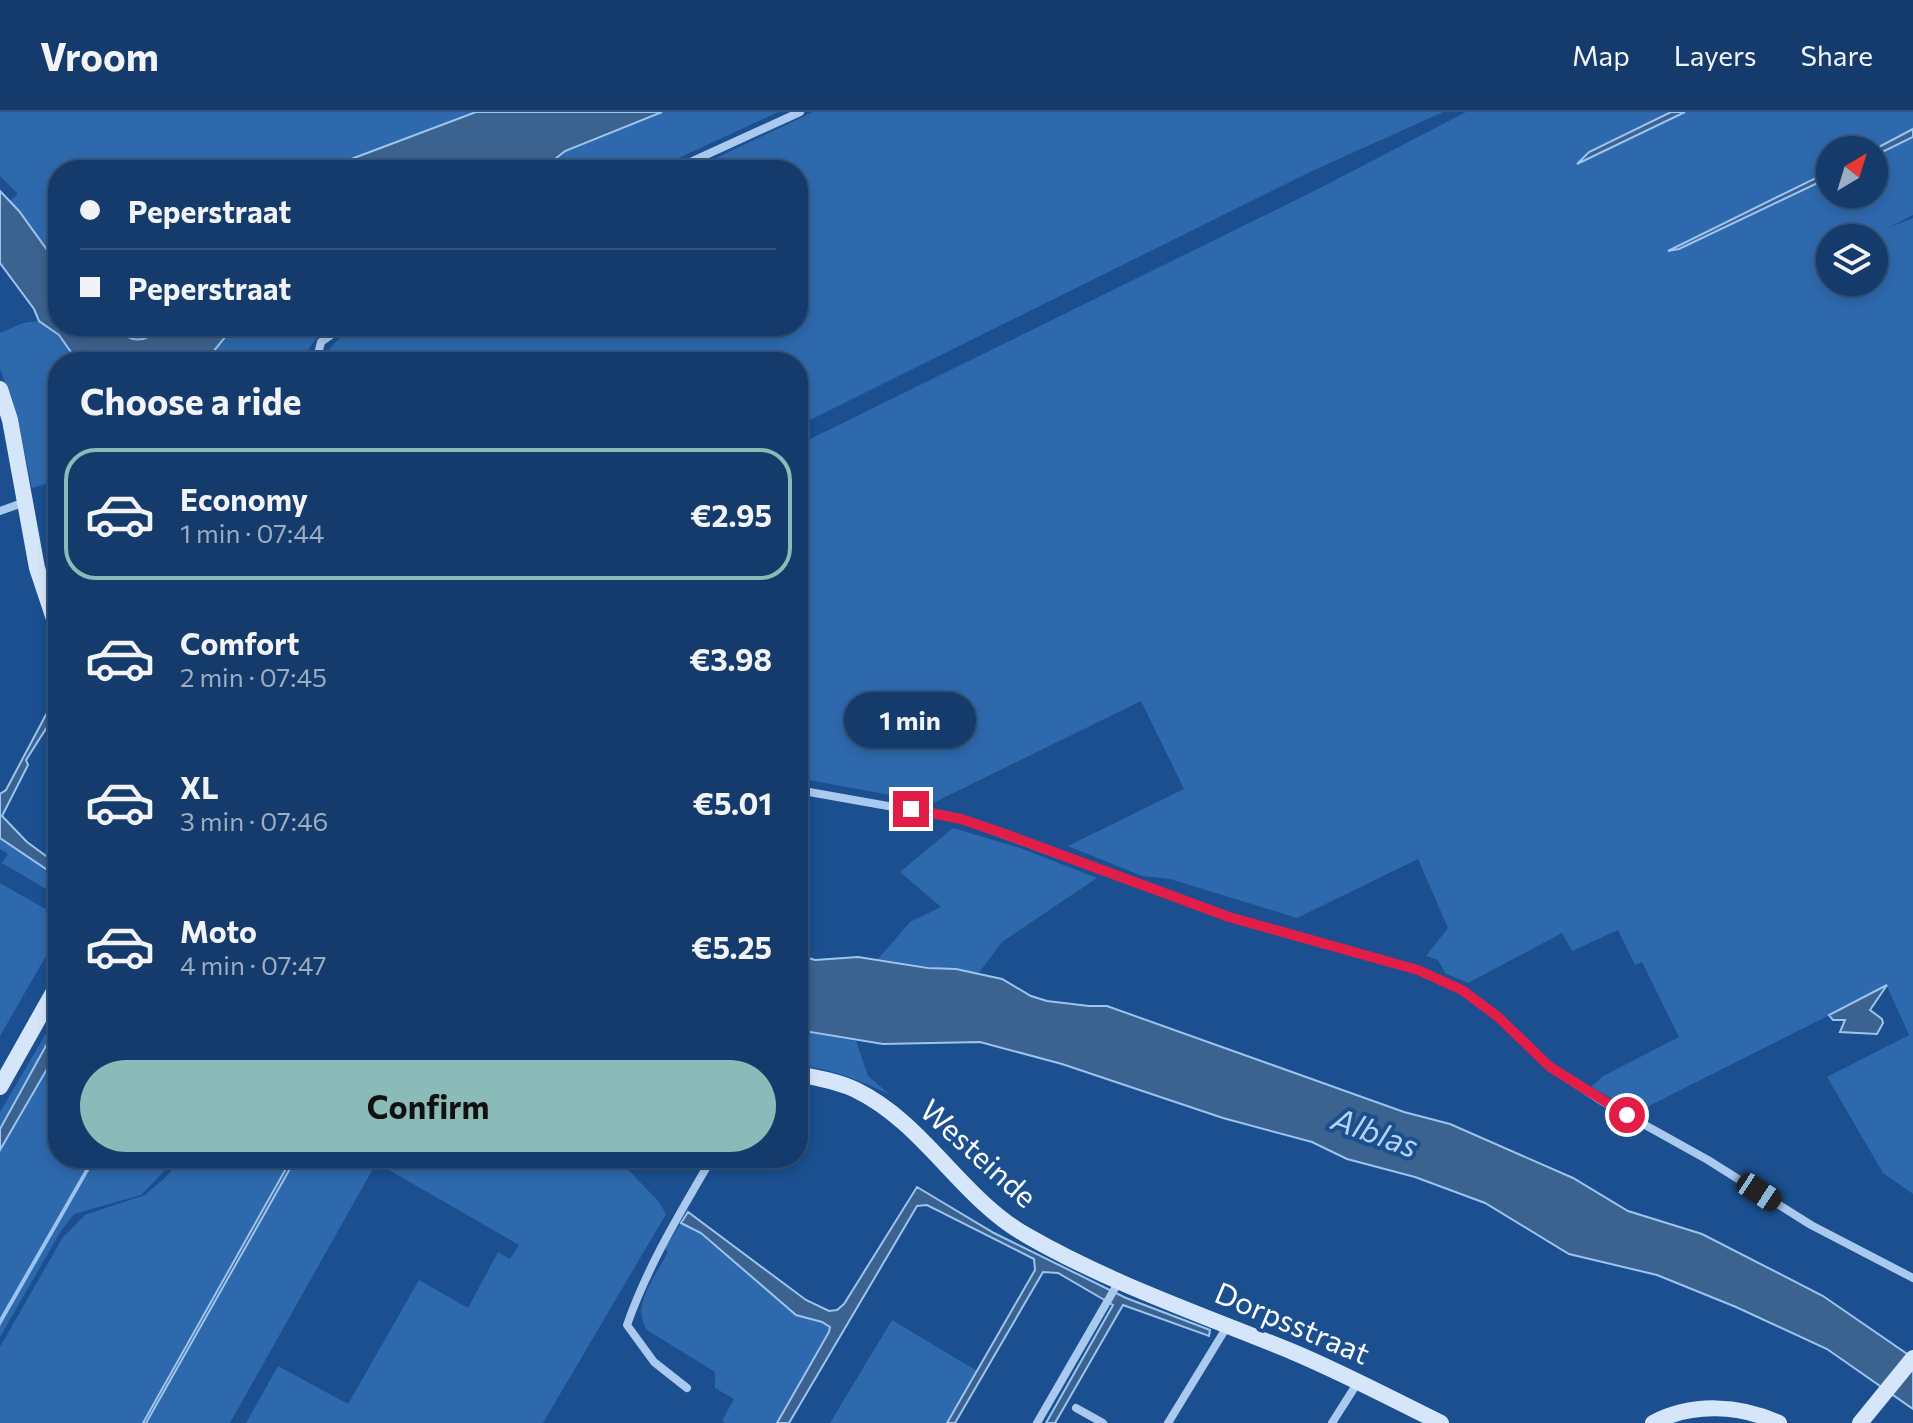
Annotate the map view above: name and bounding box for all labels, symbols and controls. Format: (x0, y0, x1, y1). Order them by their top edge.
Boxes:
text: Vroom (40, 32, 159, 79)
text: Map (1572, 38, 1630, 72)
text: Layers (1674, 38, 1756, 72)
text: Share (1800, 38, 1873, 72)
north arrow (1816, 136, 1888, 208)
map controls (1816, 136, 1888, 296)
text: Peperstraat (128, 192, 291, 229)
button: layers (1816, 224, 1888, 296)
text: Peperstraat (128, 269, 291, 306)
text: Choose a ride (80, 378, 301, 422)
icon: car (84, 478, 156, 550)
text: Economy (180, 480, 308, 517)
text: €2.95 (690, 496, 772, 533)
text: 1 min · 07:44 (180, 517, 324, 548)
icon: car (84, 622, 156, 694)
text: Comfort (180, 624, 299, 661)
text: €3.98 (689, 640, 772, 677)
text: 2 min · 07:45 (180, 661, 327, 692)
callout: 1 min (845, 693, 977, 749)
text: 1 min (879, 704, 941, 735)
icon: car (84, 766, 156, 838)
text: XL (180, 768, 219, 805)
text: €5.01 (693, 784, 772, 821)
route end (893, 791, 929, 827)
text: 3 min · 07:46 (180, 805, 328, 836)
icon: car (84, 910, 156, 982)
text: Moto (180, 912, 257, 949)
text: €5.25 (691, 928, 772, 965)
text: 4 min · 07:47 (180, 949, 326, 980)
button: Confirm (80, 1060, 776, 1152)
street label: Westeinde (914, 1090, 1046, 1214)
water label: Alblas (1326, 1097, 1424, 1165)
route start (1609, 1097, 1645, 1133)
car (1732, 1169, 1786, 1215)
street label: Dorpsstraat (1210, 1273, 1376, 1371)

